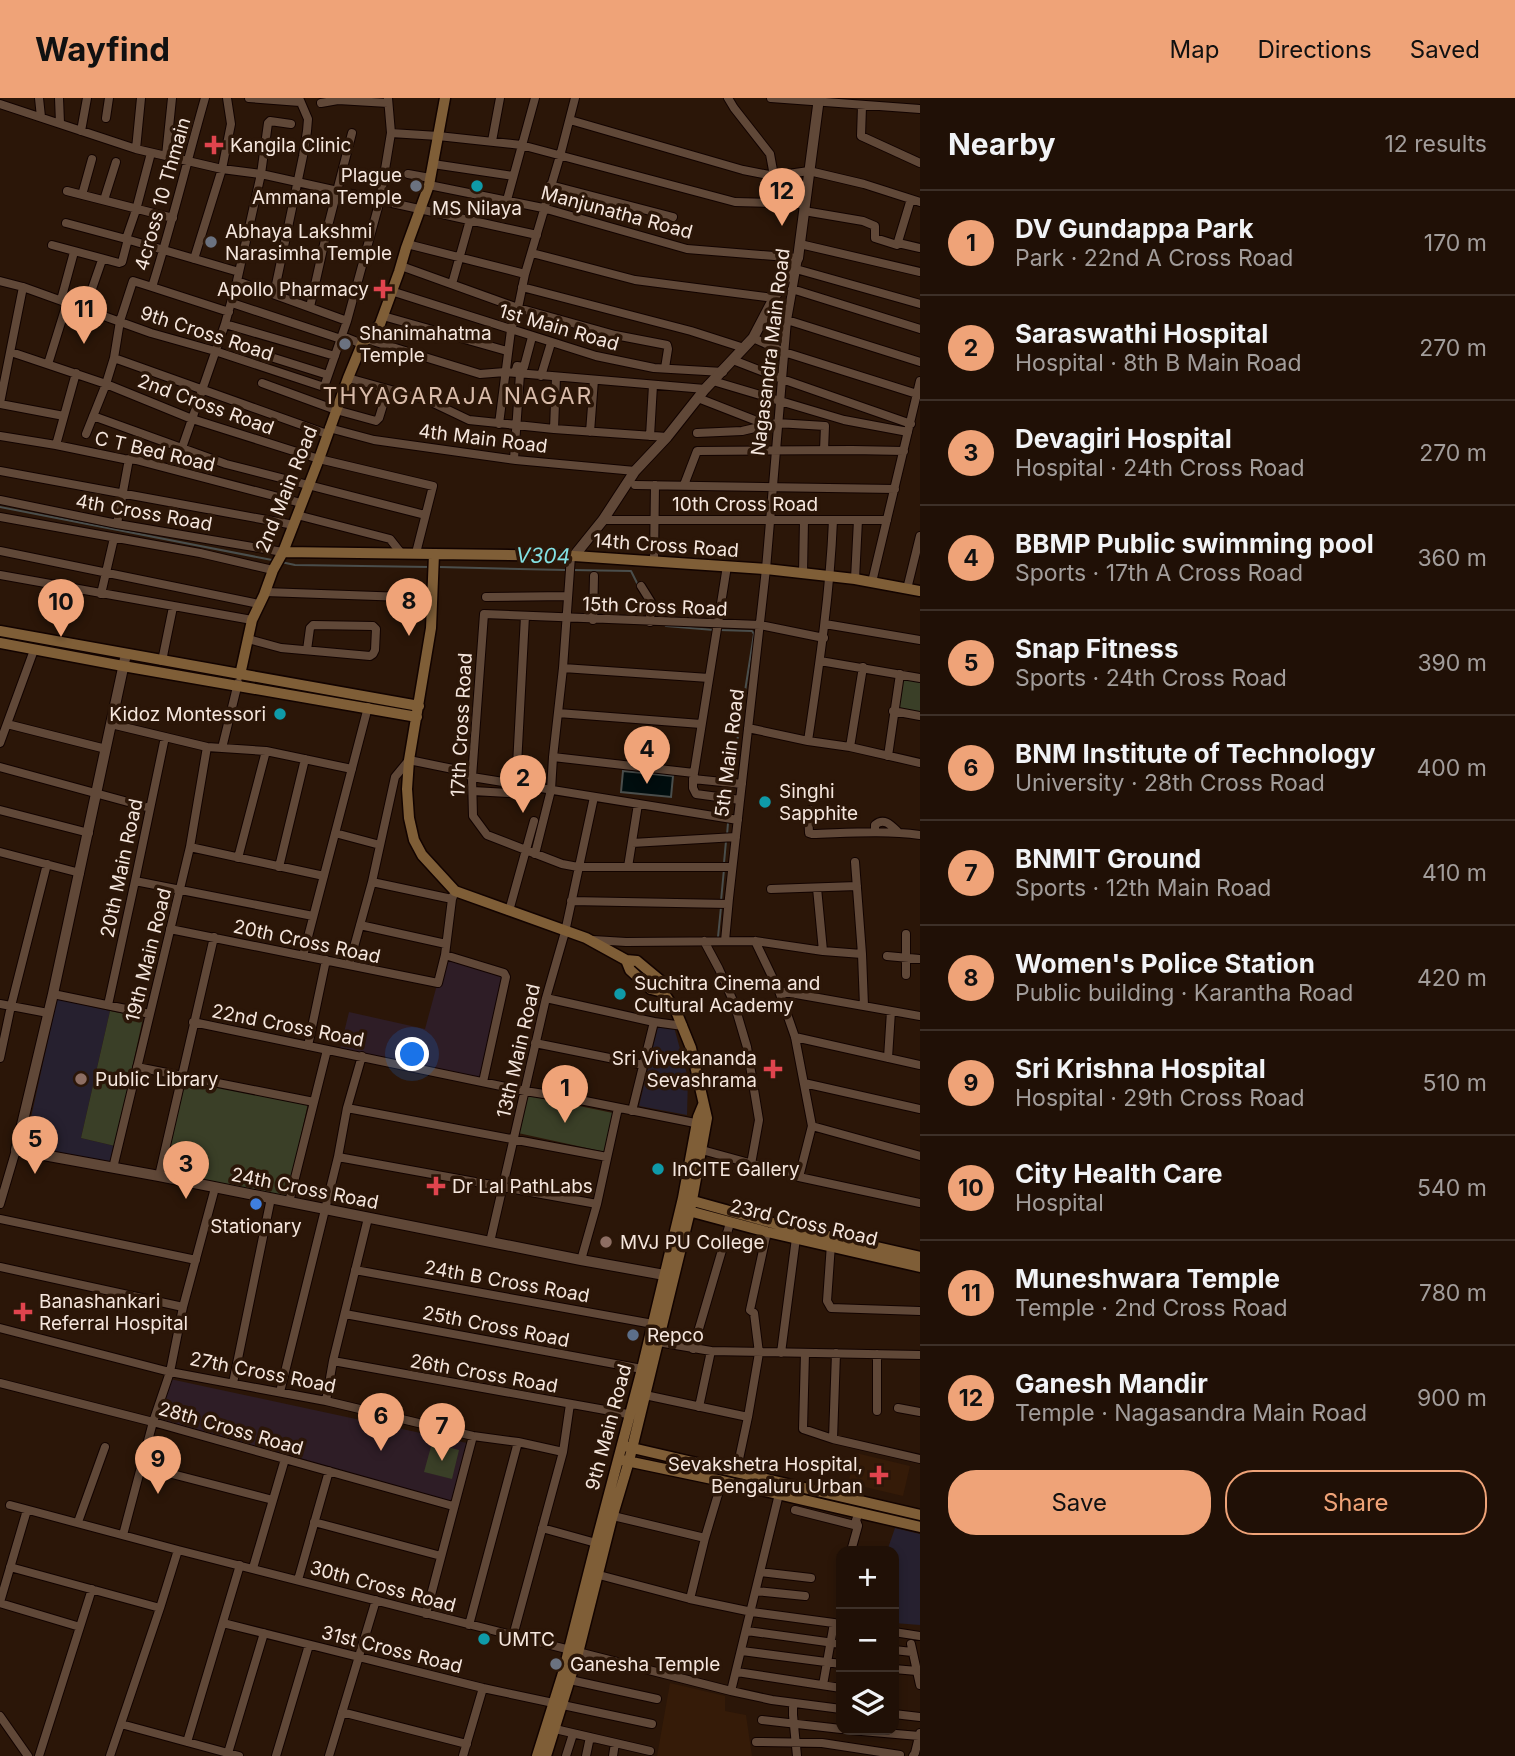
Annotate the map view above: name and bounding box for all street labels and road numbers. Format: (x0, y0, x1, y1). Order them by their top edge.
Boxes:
street label: 4cross 10 Thmain (130, 115, 195, 273)
street label: Manjunatha Road (539, 181, 695, 244)
street label: Nagasandra Main Road (746, 247, 795, 457)
street label: 1st Main Road (496, 299, 622, 356)
street label: 9th Cross Road (138, 301, 276, 366)
street label: 2nd Cross Road (135, 369, 277, 440)
street label: 4th Main Road (417, 419, 549, 458)
street label: 2nd Main Road (251, 422, 322, 556)
street label: C T Bed Road (92, 426, 217, 477)
street label: 4th Cross Road (74, 489, 214, 536)
street label: 10th Cross Road (672, 493, 818, 516)
street label: 14th Cross Road (592, 529, 740, 562)
street label: 15th Cross Road (582, 592, 728, 621)
street label: 17th Cross Road (446, 652, 477, 798)
street label: 5th Main Road (710, 688, 749, 819)
street label: 20th Main Road (96, 797, 147, 940)
street label: 19th Main Road (121, 886, 176, 1025)
street label: 20th Cross Road (231, 915, 383, 968)
street label: 13th Main Road (492, 982, 545, 1120)
street label: 22nd Cross Road (210, 999, 366, 1052)
street label: 24th Cross Road (229, 1163, 381, 1214)
street label: 23rd Cross Road (728, 1194, 880, 1251)
street label: 24th B Cross Road (422, 1256, 591, 1307)
street label: 25th Cross Road (420, 1301, 571, 1352)
street label: 27th Cross Road (188, 1347, 338, 1398)
street label: 26th Cross Road (408, 1349, 560, 1398)
street label: 9th Main Road (581, 1362, 636, 1493)
street label: 28th Cross Road (156, 1397, 306, 1460)
street label: 30th Cross Road (307, 1556, 458, 1617)
street label: 31st Cross Road (319, 1621, 465, 1678)

